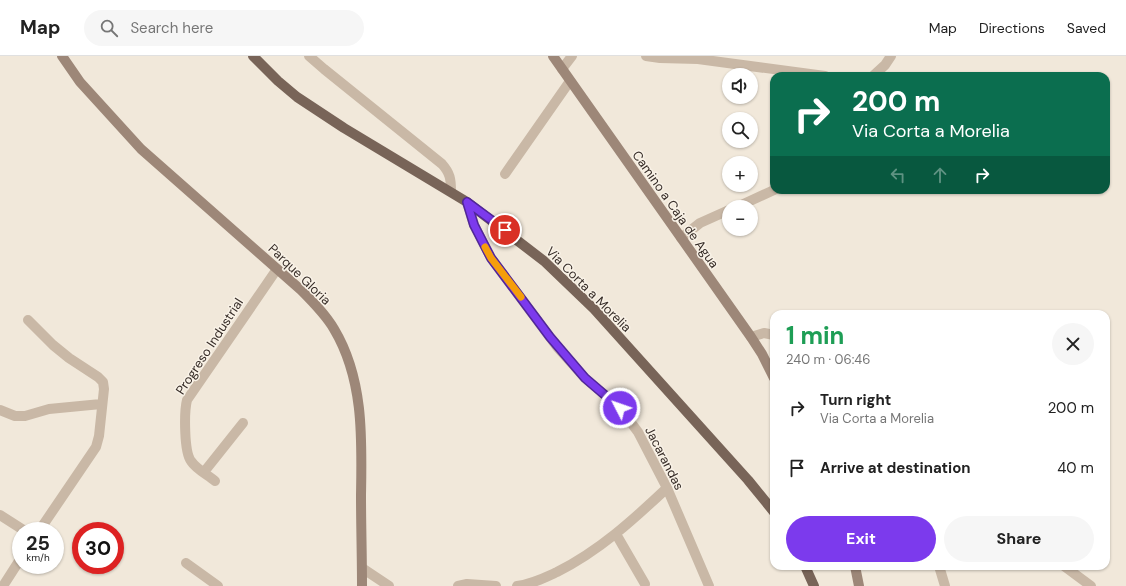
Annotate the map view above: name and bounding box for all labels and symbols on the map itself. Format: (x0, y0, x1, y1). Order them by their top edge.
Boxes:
street label: Camino a Caja de Agua (629, 147, 723, 271)
pin (488, 213, 522, 247)
street label: Parque Gloria (265, 240, 335, 309)
street label: Via Corta a Morelia (542, 243, 635, 336)
street label: Progreso Industrial (172, 295, 247, 398)
position arrow (599, 387, 641, 429)
street label: Jacarandas (641, 424, 688, 493)
speed limit sign: 30 (72, 522, 124, 574)

